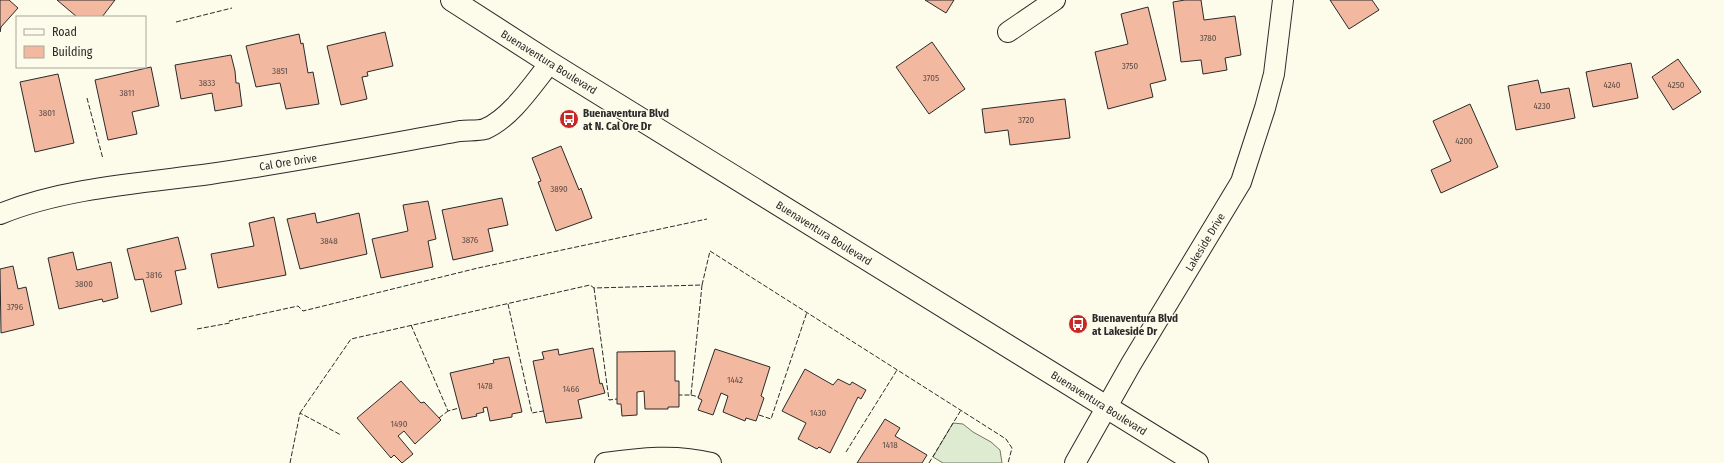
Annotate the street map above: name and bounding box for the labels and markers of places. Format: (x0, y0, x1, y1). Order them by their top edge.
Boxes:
place label: Buenaventura Blvd at N. Cal Ore Dr (583, 107, 669, 133)
bus stop icon: Buenaventura Blvd at N. Cal Ore Dr (558, 108, 580, 130)
place label: Buenaventura Blvd at Lakeside Dr (1092, 312, 1178, 338)
bus stop icon: Buenaventura Blvd at Lakeside Dr (1067, 313, 1089, 335)

